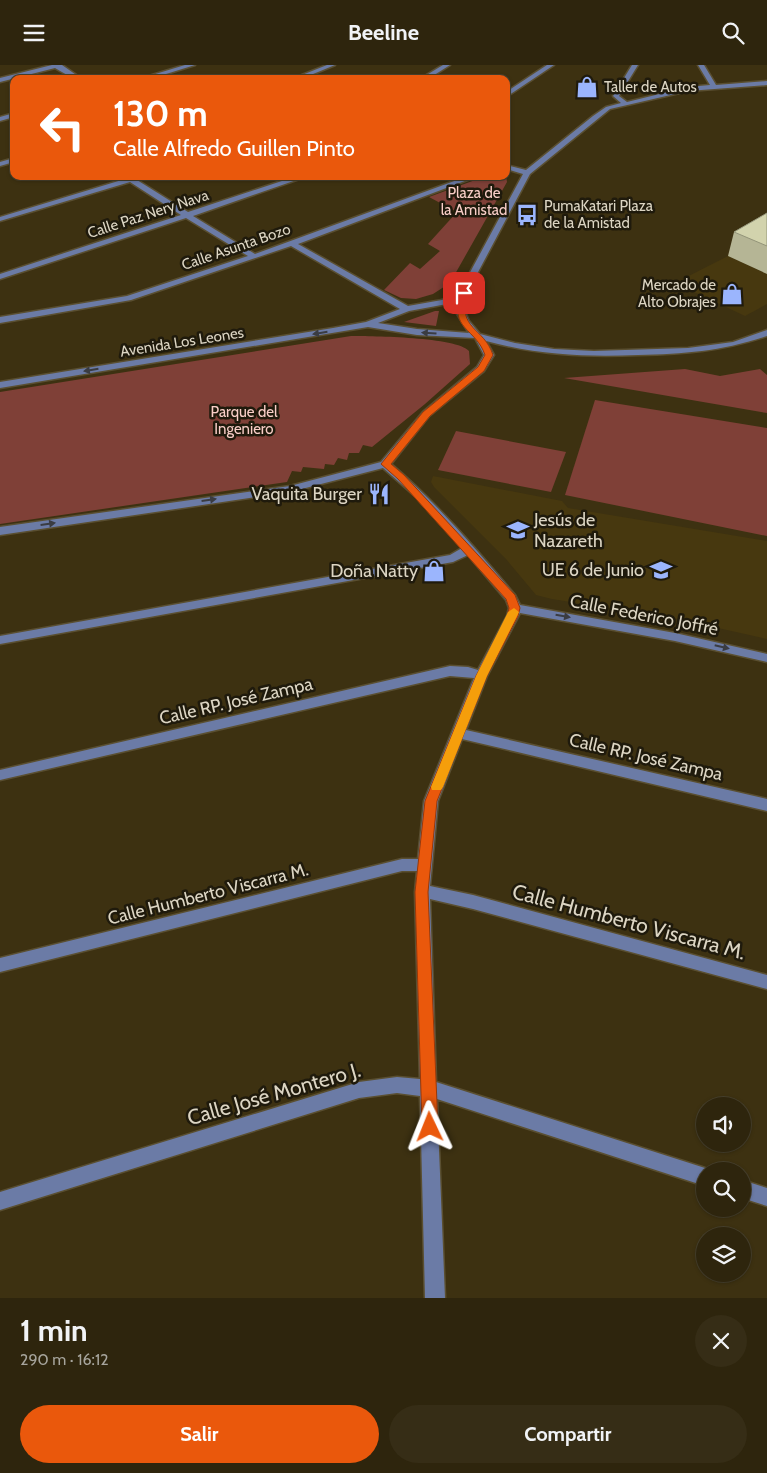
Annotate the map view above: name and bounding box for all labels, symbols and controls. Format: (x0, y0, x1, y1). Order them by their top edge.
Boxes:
icon: menu (20, 19, 48, 47)
text: Beeline (348, 19, 419, 46)
icon: search (719, 19, 747, 47)
shop icon: Taller de Autos (574, 74, 600, 100)
place label: Taller de Autos (604, 78, 697, 96)
text: 130 m (113, 92, 208, 135)
icon: left (30, 95, 95, 160)
text: Calle Alfredo Guillen Pinto (113, 135, 355, 162)
park label: Plaza de la Amistad (441, 184, 507, 219)
street label: Calle Paz Nery Nava (85, 186, 211, 242)
place label: PumaKatari Plaza de la Amistad (544, 197, 654, 232)
bus stop icon: PumaKatari Plaza de la Amistad (514, 202, 540, 228)
street label: Calle Asunta Bozo (179, 220, 293, 274)
pin (443, 272, 485, 314)
place label: Mercado de Alto Obrajes (638, 276, 716, 311)
icon: arrive (450, 279, 478, 307)
shop icon: Mercado de Alto Obrajes (719, 281, 745, 307)
street label: Avenida Los Leones (119, 323, 245, 361)
one-way arrow (421, 328, 437, 336)
one-way arrow (312, 330, 328, 338)
one-way arrow (83, 367, 99, 375)
park label: Parque del Ingeniero (211, 403, 278, 438)
restaurant icon: Vaquita Burger (366, 481, 392, 507)
place label: Vaquita Burger (252, 483, 362, 505)
one-way arrow (201, 496, 217, 504)
place label: Jesús de Nazareth (533, 509, 603, 552)
school or university icon: Jesús de Nazareth (505, 517, 531, 543)
one-way arrow (41, 520, 57, 528)
school or university icon: UE 6 de Junio (648, 557, 674, 583)
shop icon: Doña Natty (421, 558, 447, 584)
place label: UE 6 de Junio (542, 559, 644, 581)
place label: Doña Natty (330, 560, 418, 582)
street label: Calle Federico Joffré (568, 590, 720, 640)
one-way arrow (555, 613, 571, 621)
one-way arrow (715, 644, 731, 652)
street label: Calle RP. José Zampa (157, 673, 315, 729)
street label: Calle RP. José Zampa (567, 729, 725, 785)
street label: Calle Humberto Viscarra M. (105, 858, 311, 930)
street label: Calle Humberto Viscarra M. (510, 878, 749, 965)
street label: Calle José Montero J. (184, 1057, 363, 1130)
map controls (696, 1097, 751, 1282)
button: sound (696, 1097, 751, 1152)
position arrow (403, 1100, 455, 1152)
button: search (696, 1162, 751, 1217)
button: layers (696, 1227, 751, 1282)
text: 1 min (20, 1312, 88, 1349)
button: close (695, 1315, 747, 1367)
text: 290 m · 16:12 (20, 1350, 109, 1369)
button: Salir (20, 1405, 379, 1463)
button: Compartir (389, 1405, 747, 1463)

